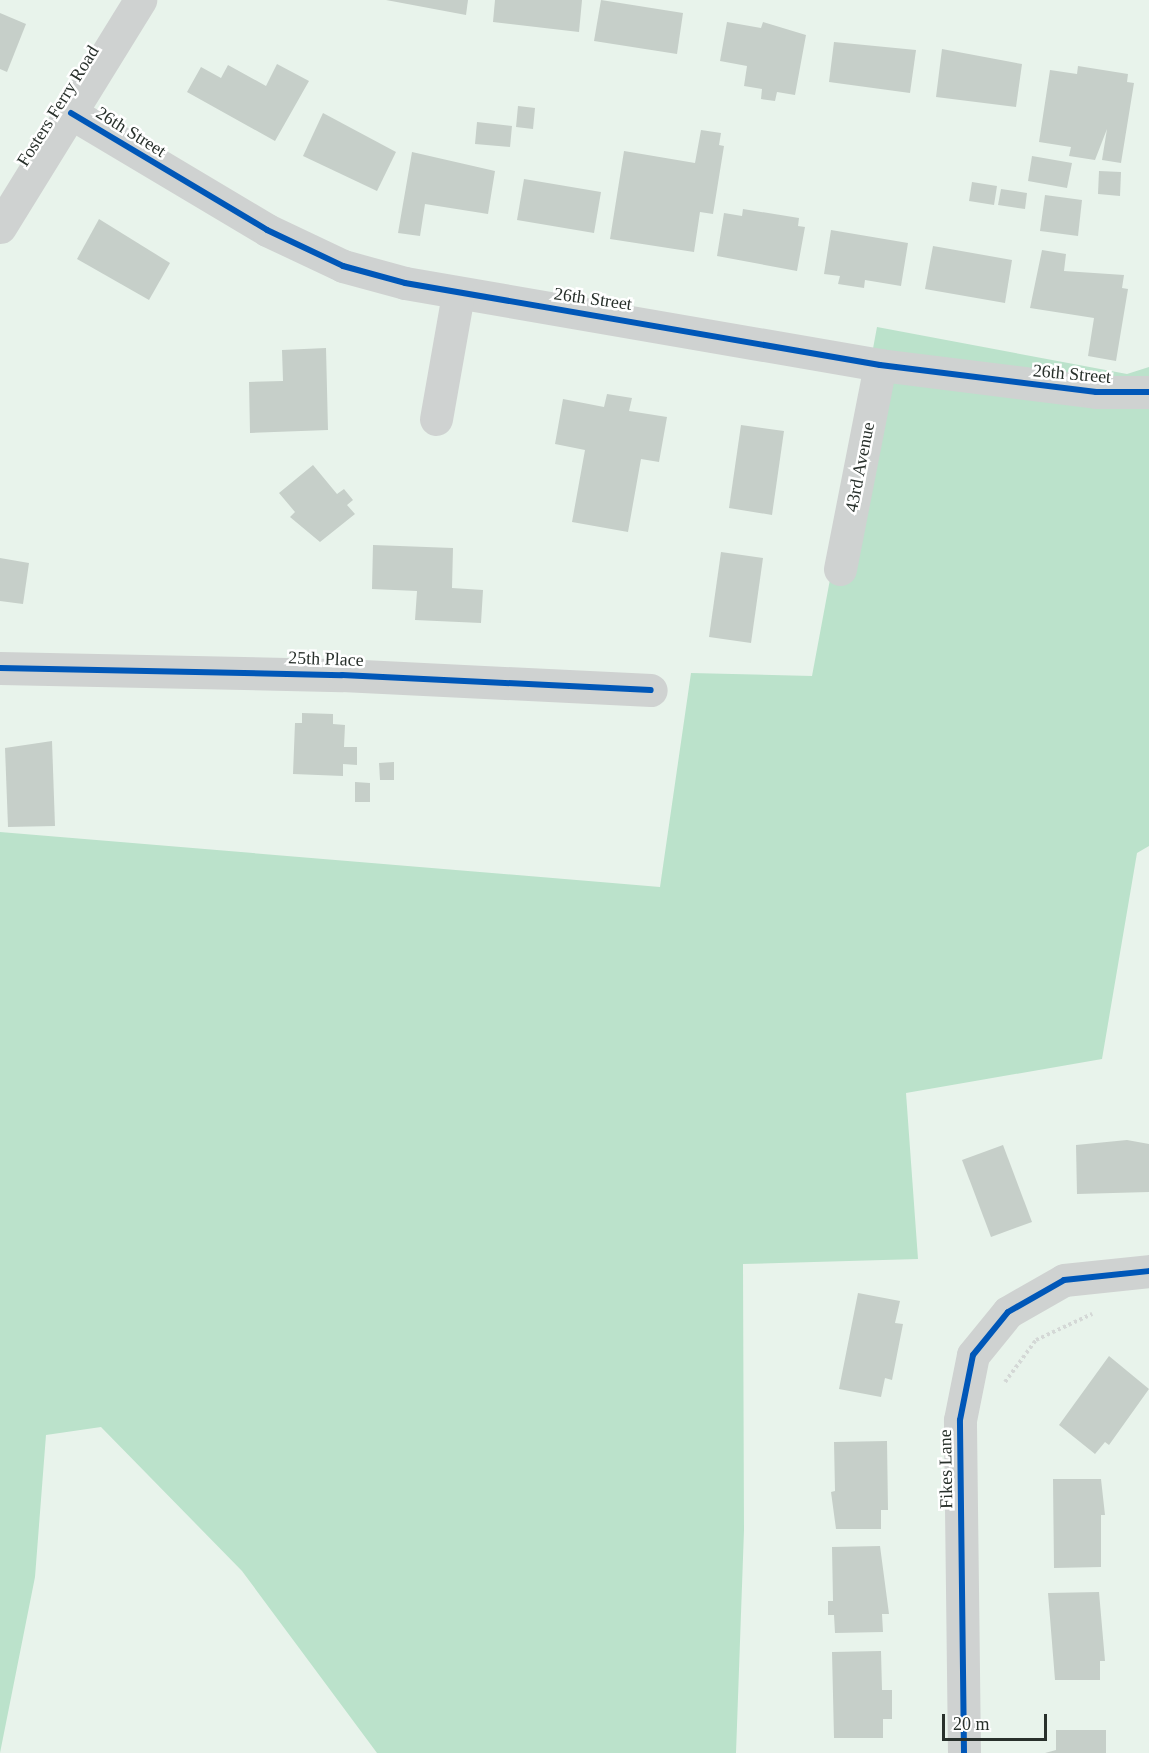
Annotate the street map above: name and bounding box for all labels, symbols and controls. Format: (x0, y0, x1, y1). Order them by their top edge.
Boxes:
street label: Fosters Ferry Road (12, 42, 104, 170)
street label: 26th Street (92, 102, 170, 162)
street label: 26th Street (553, 283, 633, 315)
street label: 26th Street (1032, 360, 1112, 388)
street label: 43rd Avenue (841, 420, 879, 514)
street label: 25th Place (288, 647, 364, 671)
street label: Fikes Lane (935, 1429, 957, 1509)
scale bar (945, 1702, 1050, 1740)
text: 20 m (953, 1714, 990, 1734)

